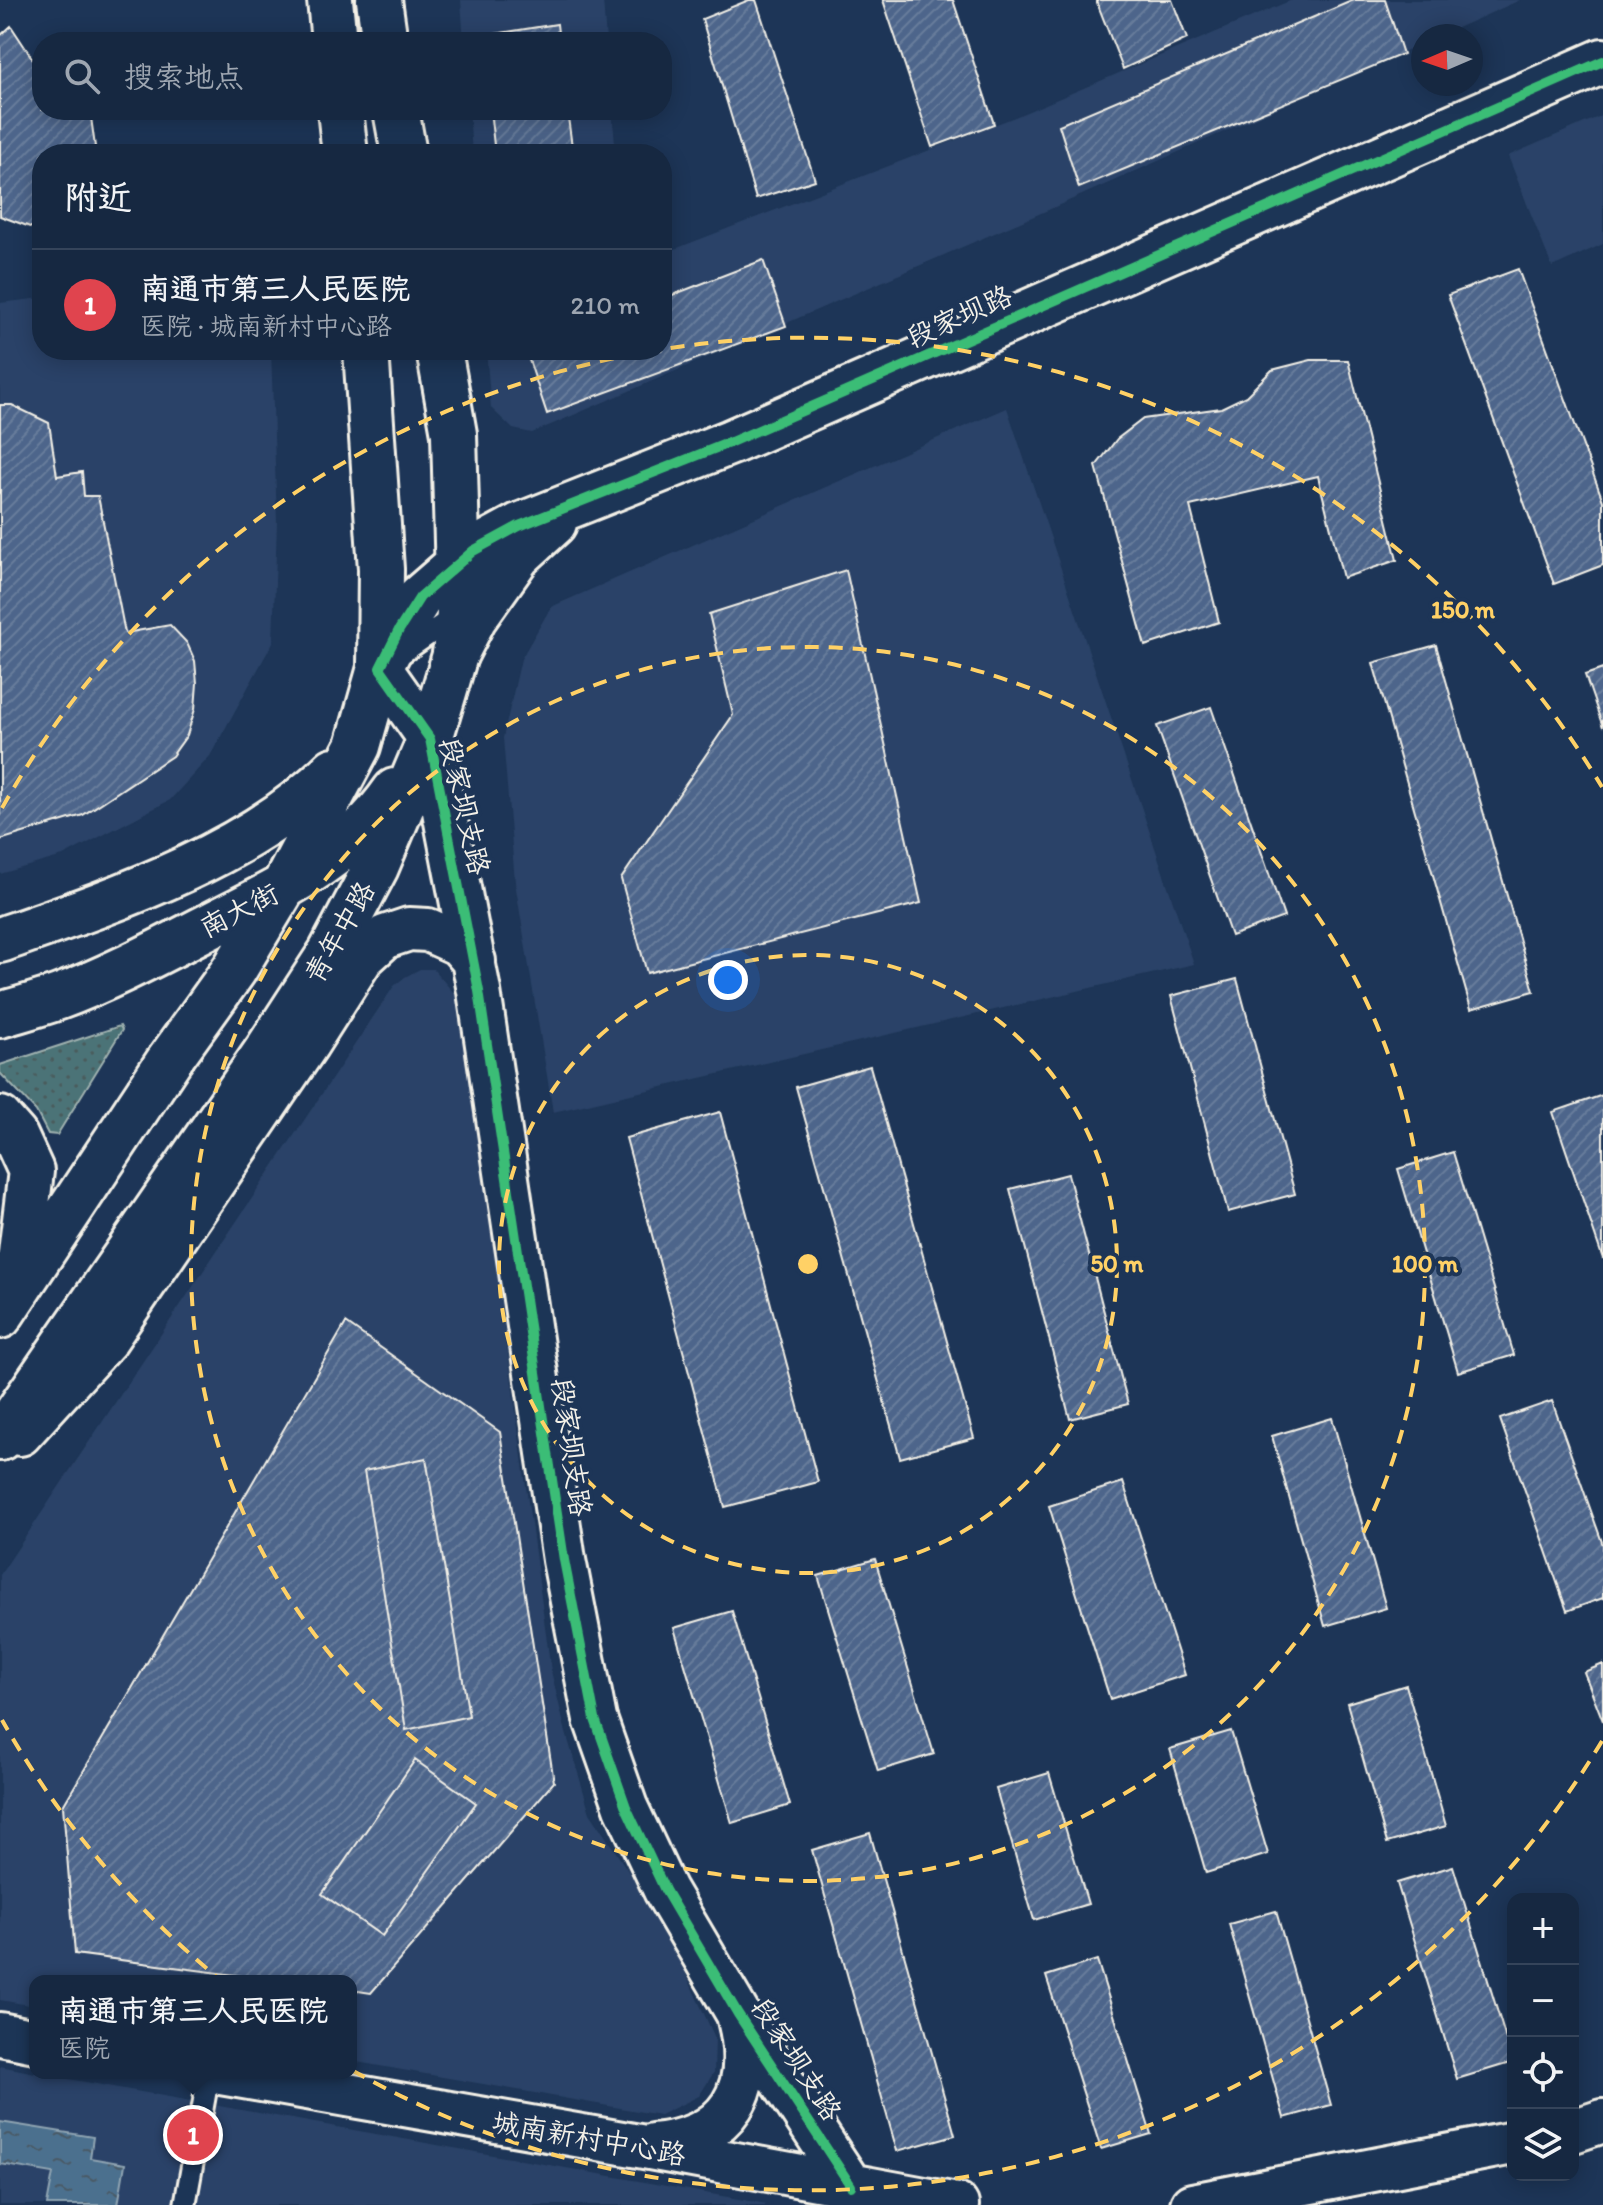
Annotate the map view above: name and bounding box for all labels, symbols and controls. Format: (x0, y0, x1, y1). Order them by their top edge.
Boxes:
north arrow (1411, 24, 1483, 96)
search box (32, 32, 672, 120)
icon: search (60, 54, 104, 98)
text: 搜索地点 (124, 58, 244, 95)
text: 附近 (64, 177, 132, 218)
text: 南通市第三人民医院 (140, 270, 410, 307)
street label: 段家坝路 (901, 278, 1017, 354)
text: 1 (84, 289, 96, 321)
text: 210 m (571, 289, 640, 321)
text: 医院 · 城南新村中心路 (140, 310, 392, 342)
text: 150 m (1431, 595, 1496, 624)
street label: 段家坝支路 (433, 734, 497, 878)
street label: 青年中路 (296, 875, 382, 989)
street label: 南大街 (194, 876, 284, 944)
your location (708, 960, 748, 1000)
text: 50 m (1091, 1249, 1144, 1278)
text: 100 m (1392, 1249, 1459, 1278)
centre of rings (794, 1250, 822, 1278)
street label: 段家坝支路 (545, 1375, 599, 1519)
map controls (1507, 1893, 1579, 2181)
button: + (1507, 1893, 1579, 1965)
button: − (1507, 1965, 1579, 2037)
popup (29, 1975, 357, 2079)
street label: 段家坝支路 (745, 1991, 849, 2127)
text: 南通市第三人民医院 (58, 1992, 328, 2029)
text: 医院 (58, 2032, 110, 2064)
button: locate (1507, 2037, 1579, 2109)
street label: 城南新村中心路 (490, 2104, 688, 2172)
pin: 1 (167, 2105, 219, 2165)
button: layers (1507, 2109, 1579, 2181)

